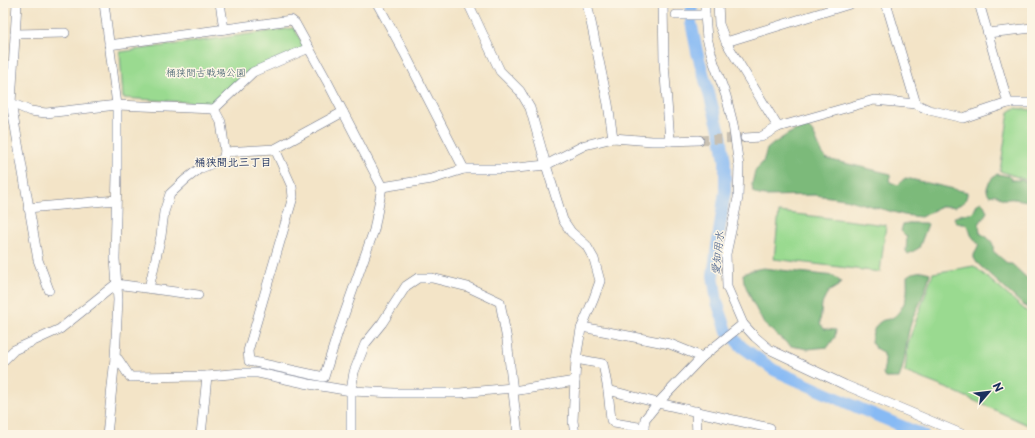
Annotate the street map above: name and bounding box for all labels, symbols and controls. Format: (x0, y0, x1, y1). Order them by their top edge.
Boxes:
park label: 桶狭間古戦場公園 (166, 64, 246, 79)
district label: 桶狭間北三丁目 (195, 153, 272, 170)
water label: 愛知用水 (706, 230, 728, 276)
north arrow (969, 372, 1009, 412)
text: N (989, 379, 1008, 395)

